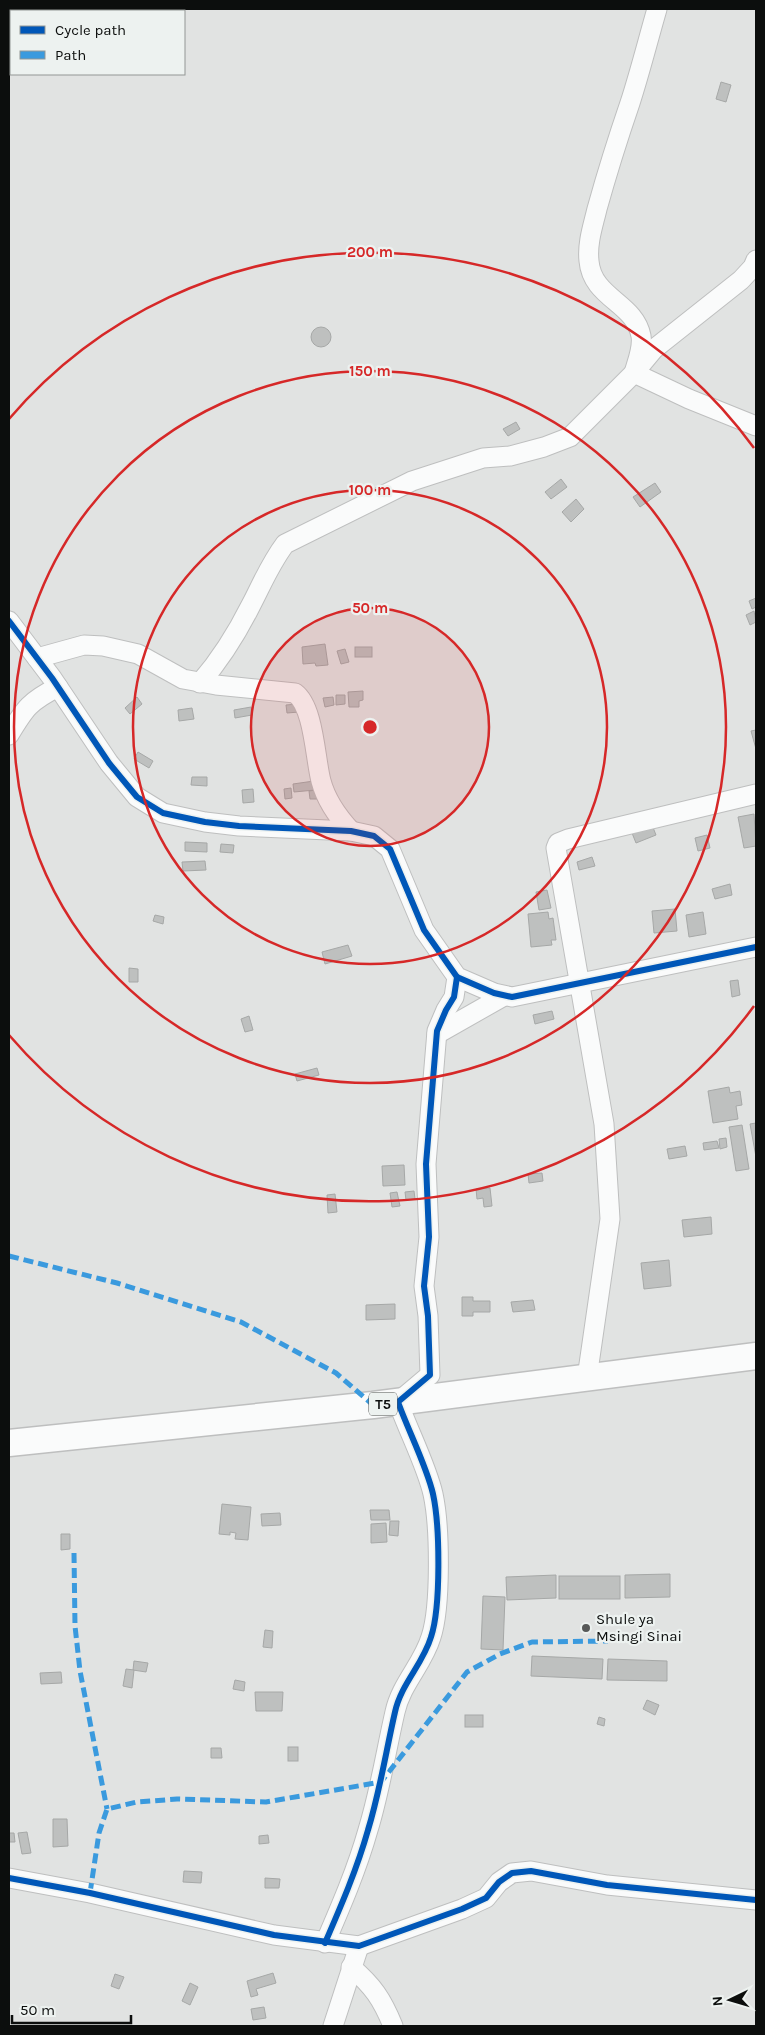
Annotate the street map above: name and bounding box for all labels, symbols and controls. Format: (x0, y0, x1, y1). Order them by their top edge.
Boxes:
legend (10, 10, 185, 75)
text: Cycle path (55, 21, 126, 39)
text: Path (55, 46, 86, 64)
text: 200 m (347, 243, 393, 261)
text: 150 m (349, 362, 391, 380)
text: 100 m (349, 481, 391, 499)
text: 50 m (352, 599, 388, 617)
centre of rings (361, 718, 379, 736)
road number: T5 (369, 1392, 397, 1416)
place label: Shule ya Msingi Sinai (596, 1610, 682, 1645)
marker: Shule ya Msingi Sinai (580, 1622, 592, 1634)
north arrow (705, 1975, 755, 2025)
scale bar (12, 1992, 131, 2024)
text: N (709, 1995, 726, 2007)
text: 50 m (20, 2001, 55, 2019)

